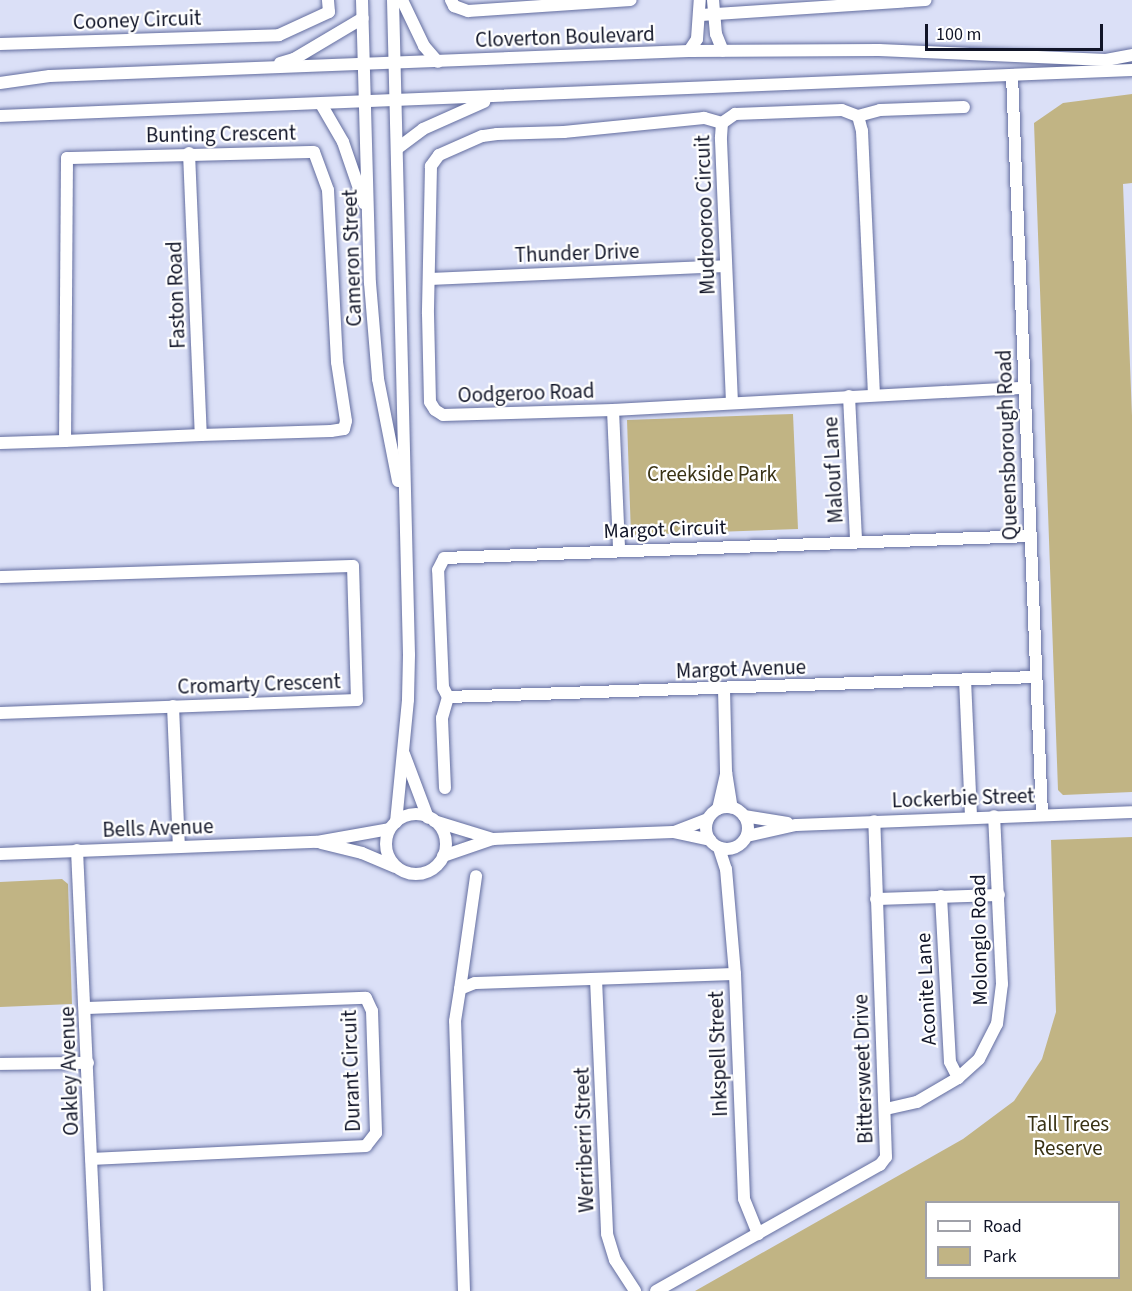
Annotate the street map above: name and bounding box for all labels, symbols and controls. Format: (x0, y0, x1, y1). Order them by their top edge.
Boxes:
street label: Cooney Circuit (72, 5, 202, 35)
scale bar (928, 12, 1106, 50)
street label: Cloverton Boulevard (475, 21, 655, 53)
text: 100 m (936, 22, 981, 47)
street label: Bunting Crescent (146, 120, 296, 148)
street label: Mudrooroo Circuit (690, 135, 720, 295)
street label: Cameron Street (337, 189, 367, 327)
street label: Thunder Drive (514, 238, 640, 268)
street label: Faston Road (162, 241, 190, 349)
street label: Queensborough Road (991, 349, 1023, 541)
street label: Oodgeroo Road (457, 378, 595, 408)
street label: Malouf Lane (818, 416, 848, 524)
park label: Creekside Park (647, 461, 777, 487)
street label: Margot Circuit (603, 514, 727, 544)
street label: Margot Avenue (675, 654, 807, 684)
street label: Cromarty Crescent (177, 669, 341, 699)
street label: Lockerbie Street (891, 783, 1035, 813)
street label: Bells Avenue (102, 813, 214, 843)
street label: Molonglo Road (965, 874, 993, 1006)
street label: Aconite Lane (910, 932, 942, 1046)
street label: Inkspell Street (703, 991, 733, 1117)
street label: Bittersweet Drive (848, 994, 878, 1144)
street label: Oakley Avenue (54, 1006, 84, 1136)
street label: Durant Circuit (336, 1010, 366, 1132)
street label: Werriberri Street (569, 1067, 599, 1213)
park label: Tall Trees Reserve (1027, 1111, 1109, 1161)
legend (925, 1201, 1120, 1279)
text: Road (983, 1214, 1022, 1239)
text: Park (983, 1244, 1017, 1269)

